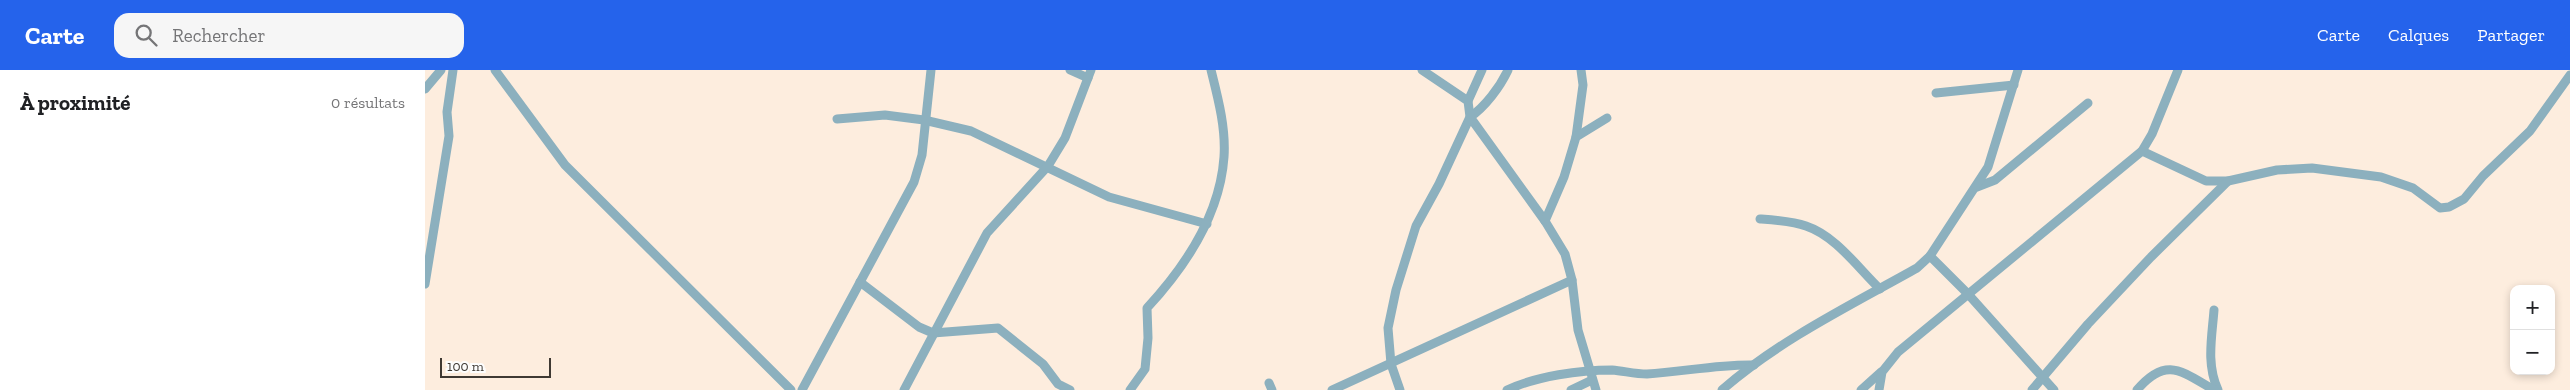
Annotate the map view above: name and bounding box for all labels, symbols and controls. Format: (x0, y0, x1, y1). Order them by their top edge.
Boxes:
search box (114, 13, 464, 58)
text: Carte (25, 21, 84, 50)
icon: search (132, 21, 160, 49)
text: Rechercher (172, 24, 265, 47)
text: Carte (2317, 24, 2360, 46)
text: Calques (2388, 24, 2449, 46)
text: Partager (2477, 24, 2545, 46)
text: À proximité (20, 90, 130, 115)
text: 0 résultats (331, 93, 405, 112)
map controls (2510, 285, 2555, 375)
button: + (2510, 285, 2555, 330)
button: − (2510, 330, 2555, 375)
scale bar (440, 355, 551, 378)
text: 100 m (447, 358, 484, 375)

